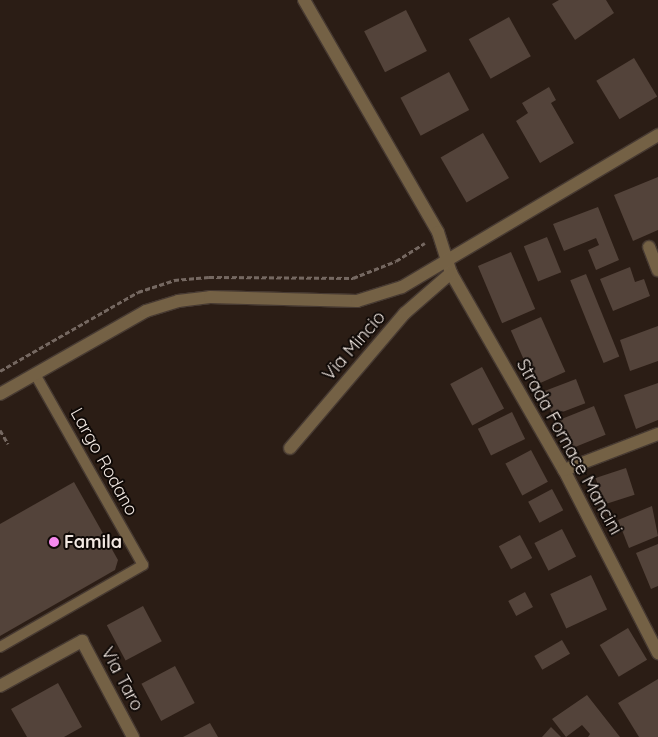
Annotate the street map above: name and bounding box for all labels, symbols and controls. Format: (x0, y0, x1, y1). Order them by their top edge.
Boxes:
street label: Via Mincio (318, 307, 390, 385)
street label: Strada Fornace Mancini (512, 355, 626, 539)
street label: Largo Rodano (66, 404, 142, 520)
place label: Famila (64, 531, 122, 553)
marker: Famila (48, 536, 60, 548)
street label: Via Taro (96, 643, 148, 715)

